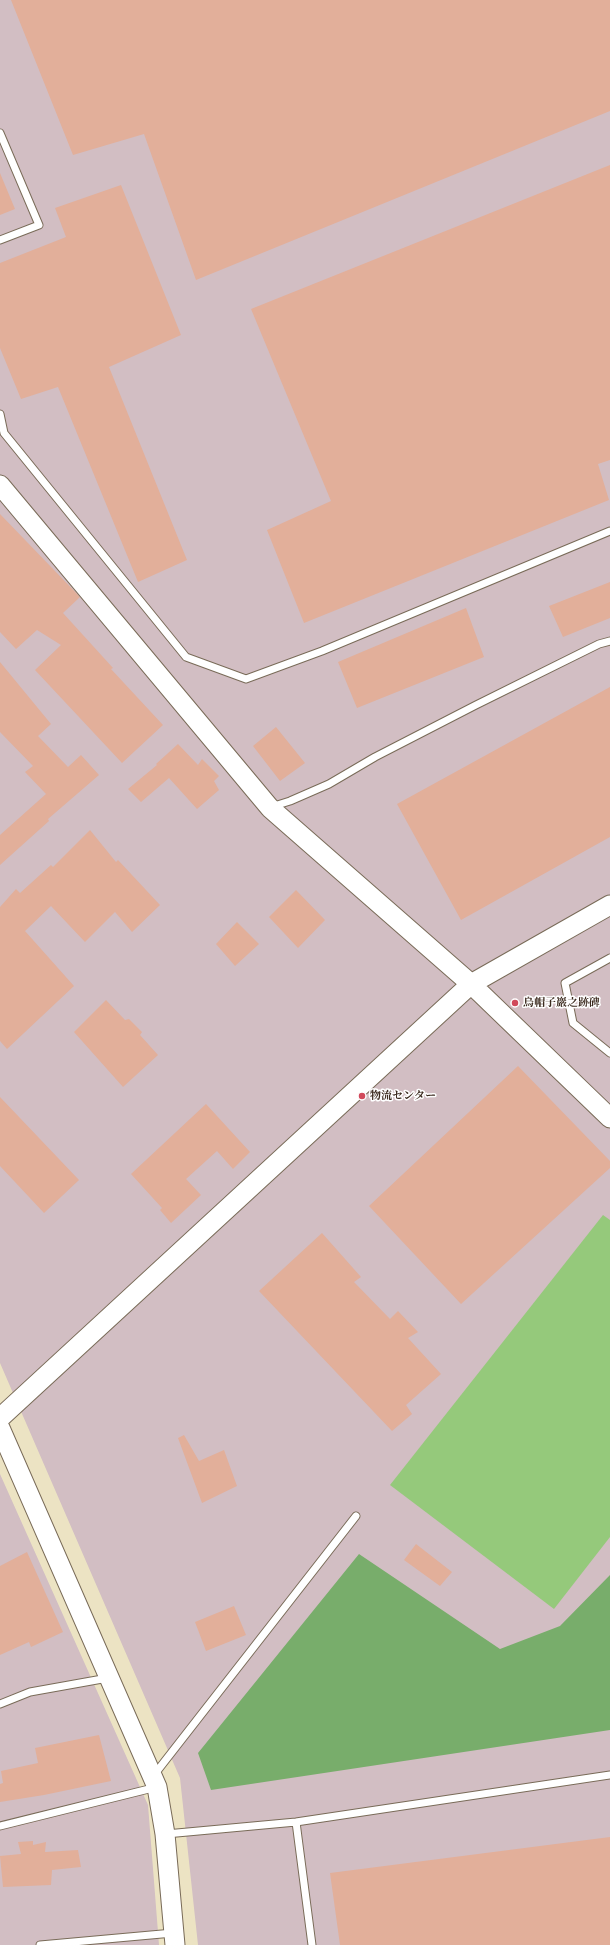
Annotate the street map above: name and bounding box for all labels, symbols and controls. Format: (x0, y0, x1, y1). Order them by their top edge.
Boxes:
place label: 烏帽子巖之跡碑 (523, 996, 600, 1010)
marker: 烏帽子巖之跡碑 (510, 998, 520, 1008)
place label: 物流センター (370, 1089, 436, 1103)
marker: 物流センター (357, 1091, 367, 1101)

